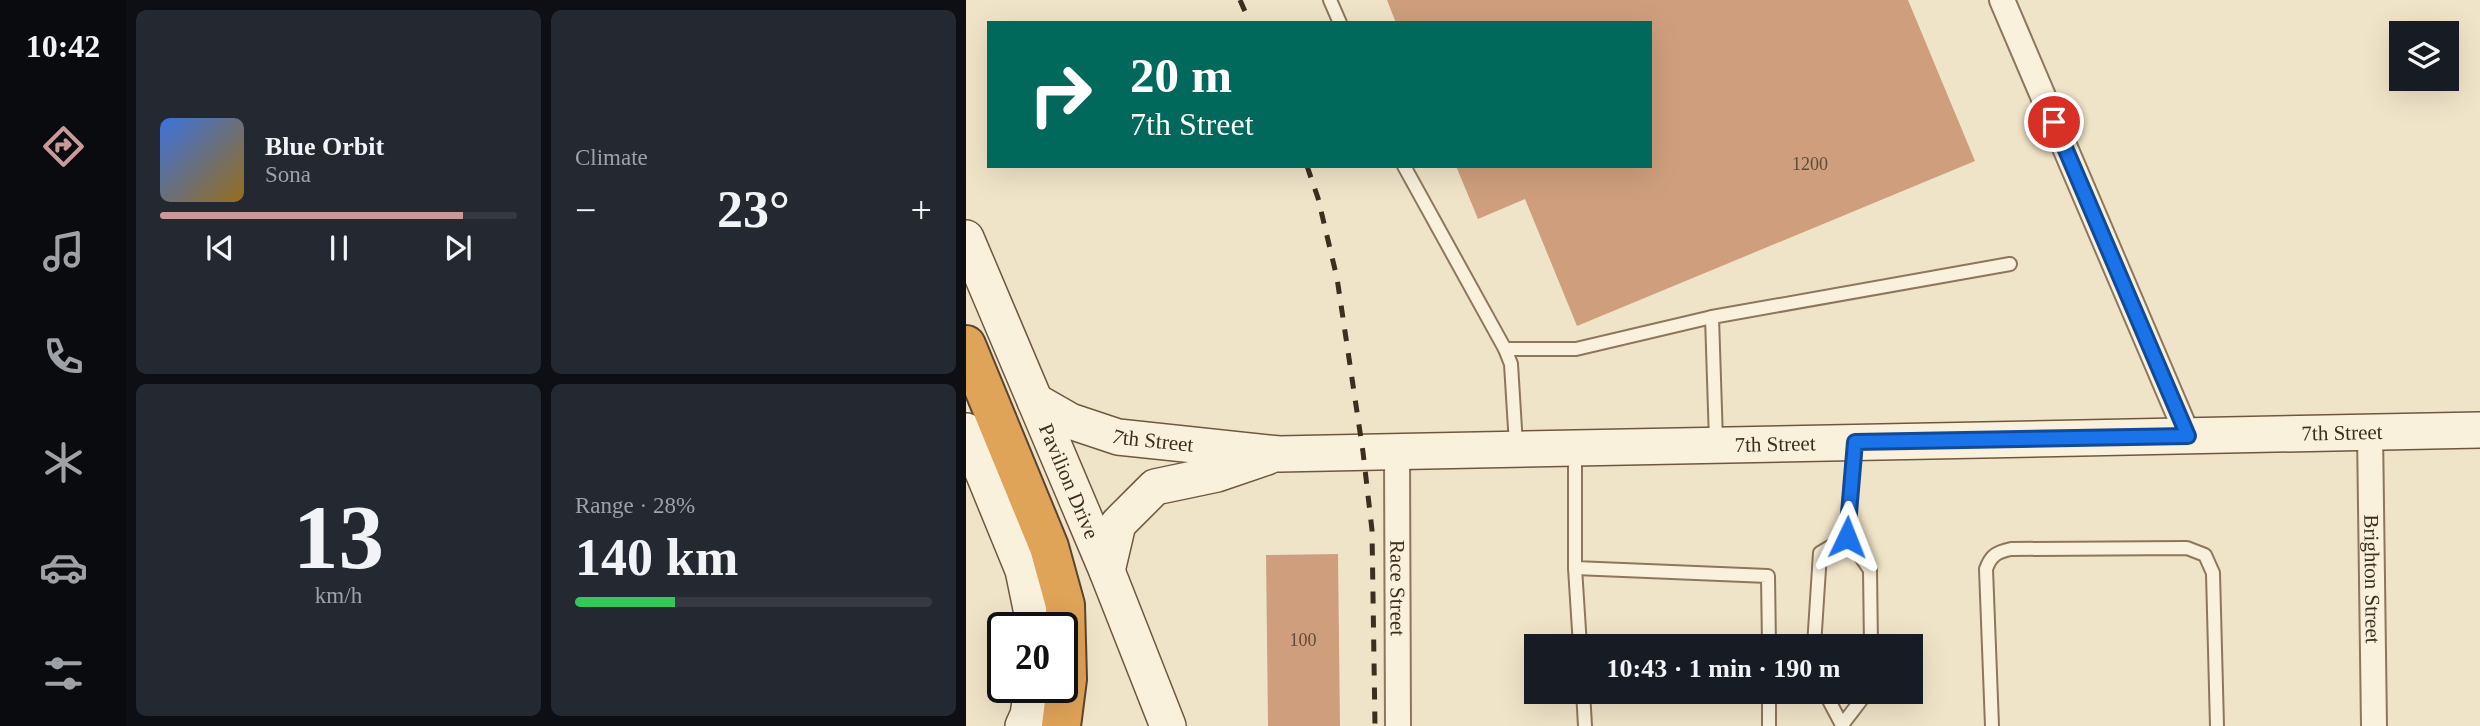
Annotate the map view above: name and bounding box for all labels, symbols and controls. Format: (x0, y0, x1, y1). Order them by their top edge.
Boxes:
map controls (2389, 21, 2459, 91)
button: layers (2389, 21, 2459, 91)
text: 10:42 (26, 28, 100, 64)
text: 20 m (1130, 48, 1232, 103)
icon: right (1015, 49, 1106, 140)
pin (2024, 92, 2084, 152)
icon: arrive (2035, 103, 2073, 141)
text: 7th Street (1130, 106, 1254, 142)
icon: directions (39, 122, 88, 171)
text: Blue Orbit (265, 132, 384, 161)
text: Climate (575, 145, 648, 170)
house number: 1200 (1792, 154, 1828, 174)
text: Sona (265, 162, 311, 187)
text: 23° (717, 181, 790, 238)
text: − (575, 189, 596, 231)
text: + (911, 189, 932, 231)
icon: music (39, 227, 88, 276)
icon: previous (201, 229, 239, 267)
icon: pause (320, 229, 358, 267)
icon: next (439, 229, 477, 267)
icon: phone (39, 332, 88, 381)
street label: Pavilion Drive (1034, 420, 1104, 542)
street label: 7th Street (2301, 420, 2383, 446)
street label: 7th Street (1109, 424, 1195, 457)
street label: 7th Street (1734, 431, 1816, 457)
icon: climate (39, 438, 88, 487)
text: 13 (293, 487, 384, 588)
text: Range · 28% (575, 493, 695, 518)
position arrow (1810, 500, 1884, 574)
street label: Brighton Street (2359, 514, 2385, 644)
text: 140 km (575, 529, 738, 586)
street label: Race Street (1385, 540, 1410, 636)
icon: car (39, 543, 88, 592)
text: km/h (315, 583, 362, 608)
speed limit sign: 20 (987, 612, 1078, 703)
house number: 100 (1290, 630, 1317, 650)
icon: filters (39, 649, 88, 698)
text: 10:43 · 1 min · 190 m (1607, 654, 1841, 683)

